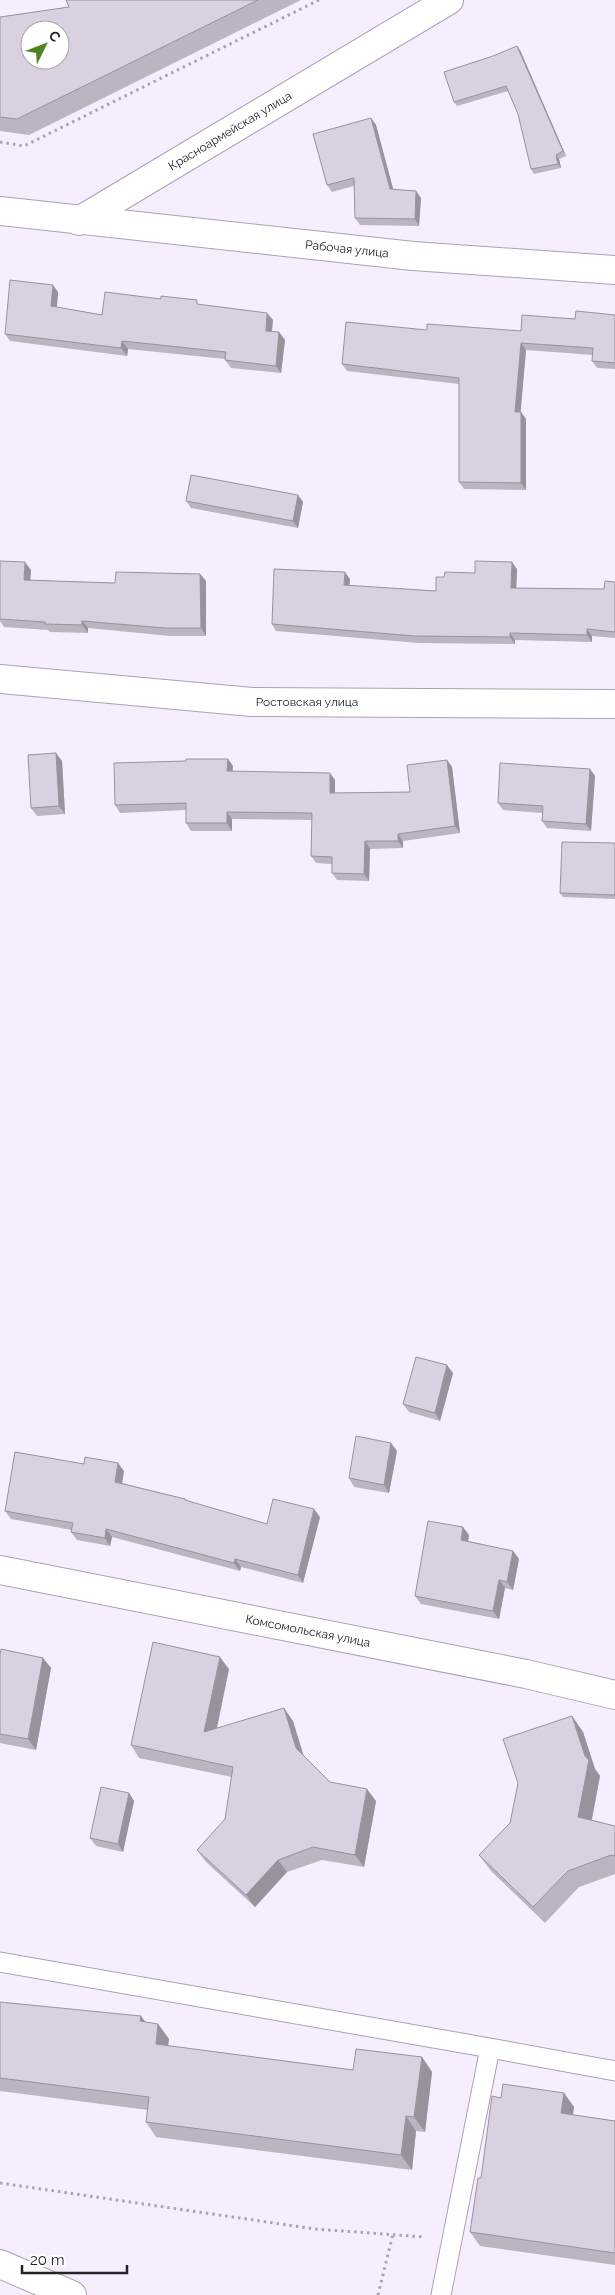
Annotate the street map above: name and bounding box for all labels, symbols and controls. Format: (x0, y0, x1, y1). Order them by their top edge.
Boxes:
north arrow (20, 20, 70, 70)
text: С (46, 27, 64, 46)
street label: Красноармейская улица (166, 89, 294, 173)
street label: Рабочая улица (304, 238, 390, 260)
street label: Ростовская улица (256, 695, 358, 709)
street label: Комсомольская улица (244, 1612, 372, 1650)
scale bar (22, 2242, 128, 2274)
text: 20 m (30, 2251, 65, 2269)

